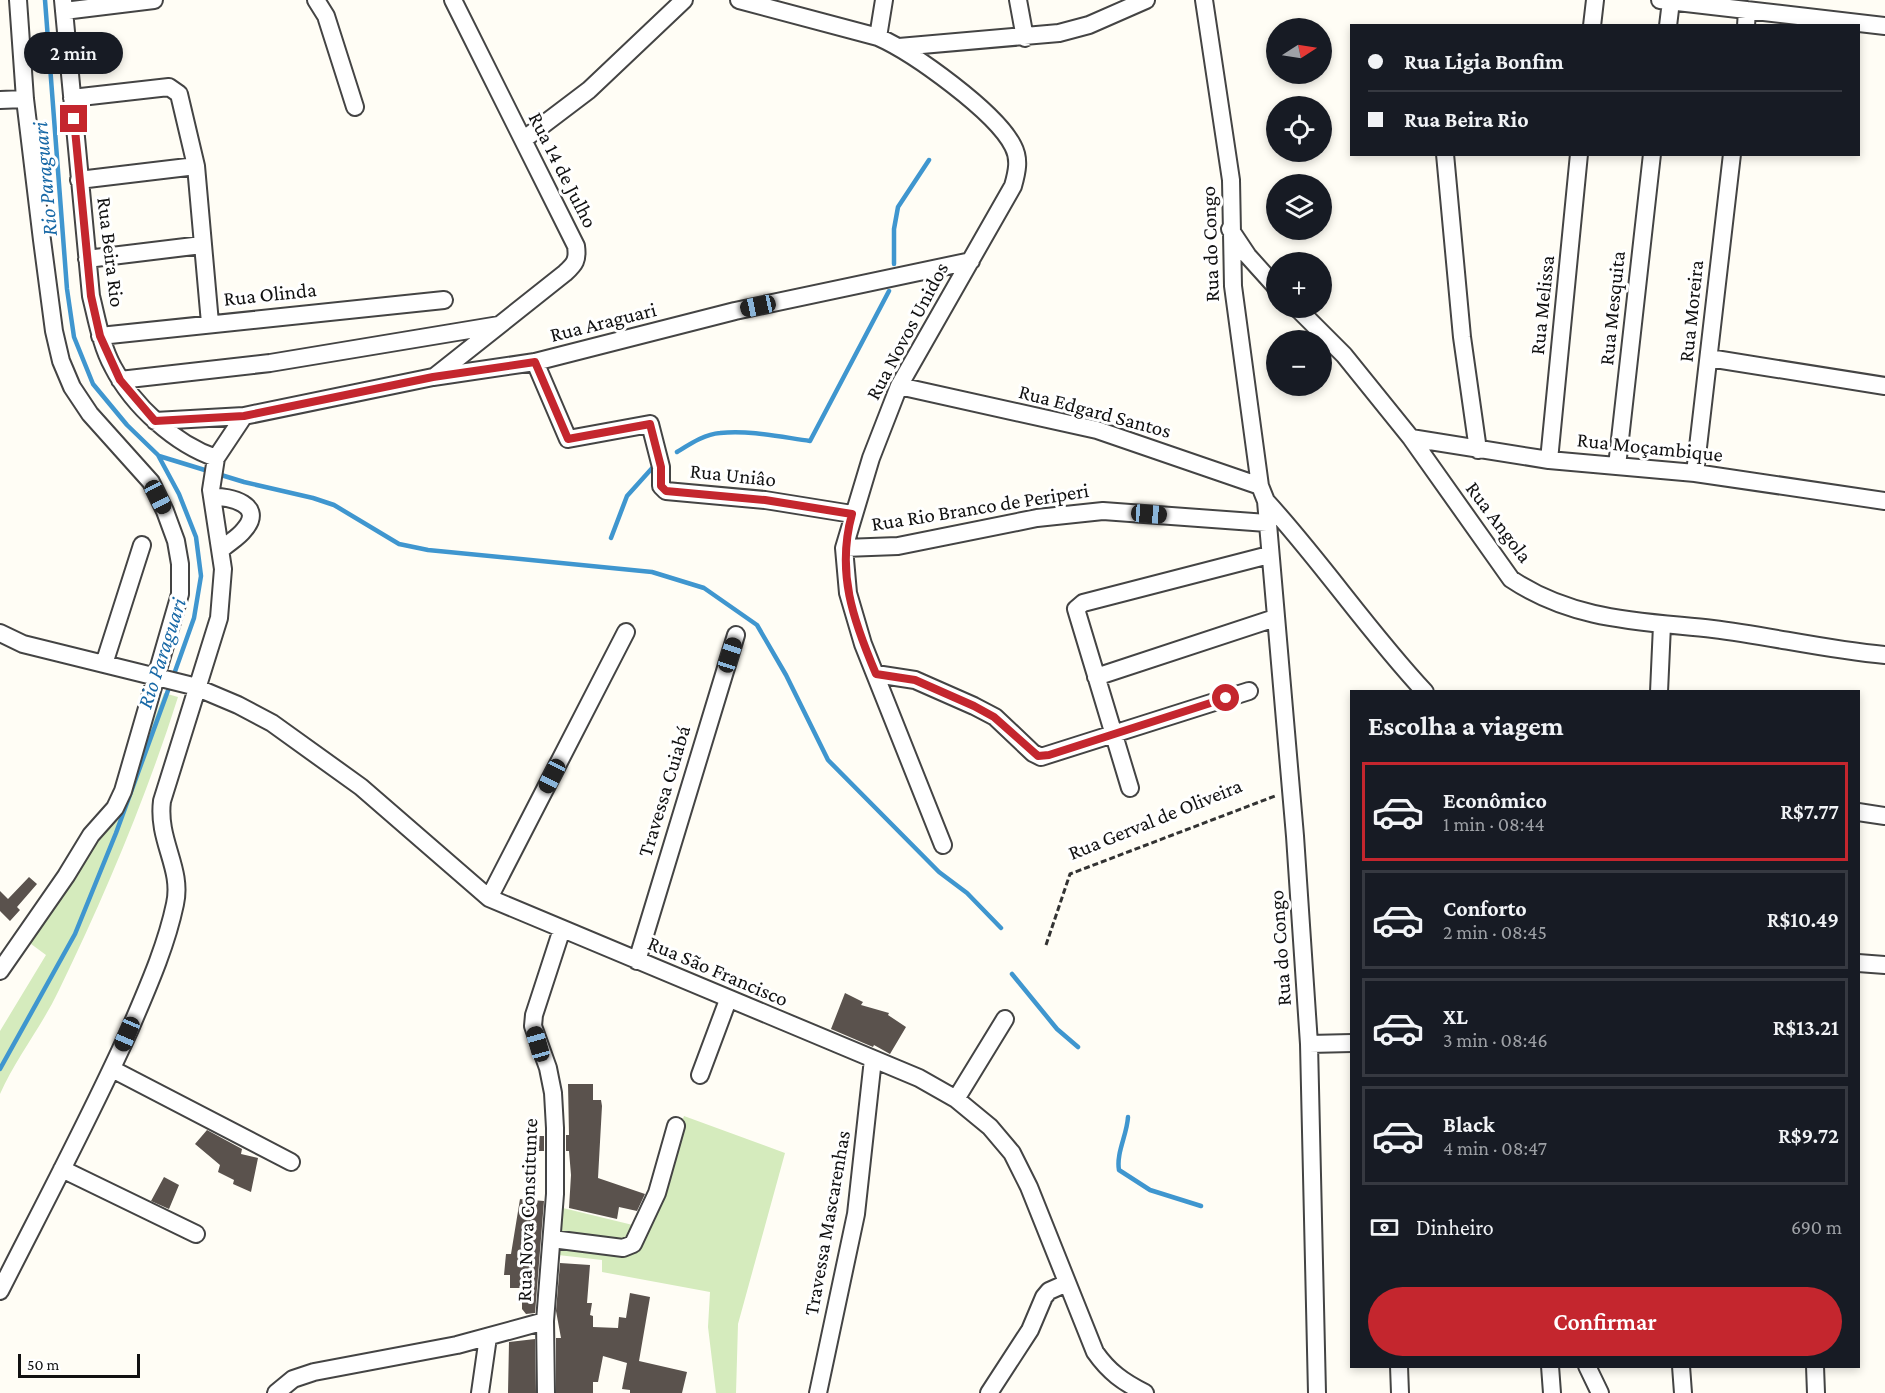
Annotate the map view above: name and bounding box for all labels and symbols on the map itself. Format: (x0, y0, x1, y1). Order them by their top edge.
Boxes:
north arrow (1266, 18, 1332, 84)
callout: 2 min (25, 32, 124, 74)
route end (60, 105, 87, 132)
street label: Rua 14 de Julho (524, 108, 602, 232)
water label: Rio Paraguari (27, 121, 62, 237)
street label: Rua do Congo (1196, 186, 1224, 302)
street label: Rua Beira Rio (92, 196, 130, 308)
street label: Rua Mesquita (1594, 249, 1630, 366)
street label: Rua Melissa (1525, 254, 1559, 356)
street label: Rua Novos Unidos (861, 258, 953, 404)
street label: Rua Moreira (1674, 258, 1708, 363)
street label: Rua Olinda (222, 277, 318, 311)
car (739, 293, 777, 319)
street label: Rua Araguari (547, 297, 659, 347)
street label: Rua Edgard Santos (1016, 379, 1174, 443)
street label: Rua Moçambique (1576, 427, 1724, 467)
street label: Rua Uniâo (689, 459, 777, 491)
car (142, 477, 174, 517)
street label: Rua Angola (1461, 477, 1537, 567)
street label: Rua Rio Branco de Periperi (870, 478, 1091, 536)
car (1130, 504, 1168, 524)
water label: Rio Paraguari (132, 595, 191, 712)
car (716, 635, 744, 675)
route start (1212, 684, 1239, 711)
street label: Travessa Cuiabá (633, 722, 695, 860)
car (536, 756, 568, 796)
street label: Rua Gerval de Oliveira (1065, 773, 1246, 865)
street label: Rua do Congo (1264, 889, 1296, 1007)
street label: Rua São Francisco (644, 931, 792, 1011)
car (112, 1014, 142, 1054)
car (524, 1024, 552, 1064)
street label: Rua Nova Constitunte (512, 1118, 542, 1302)
street label: Travessa Mascarenhas (799, 1129, 855, 1317)
scale bar (18, 1351, 140, 1378)

